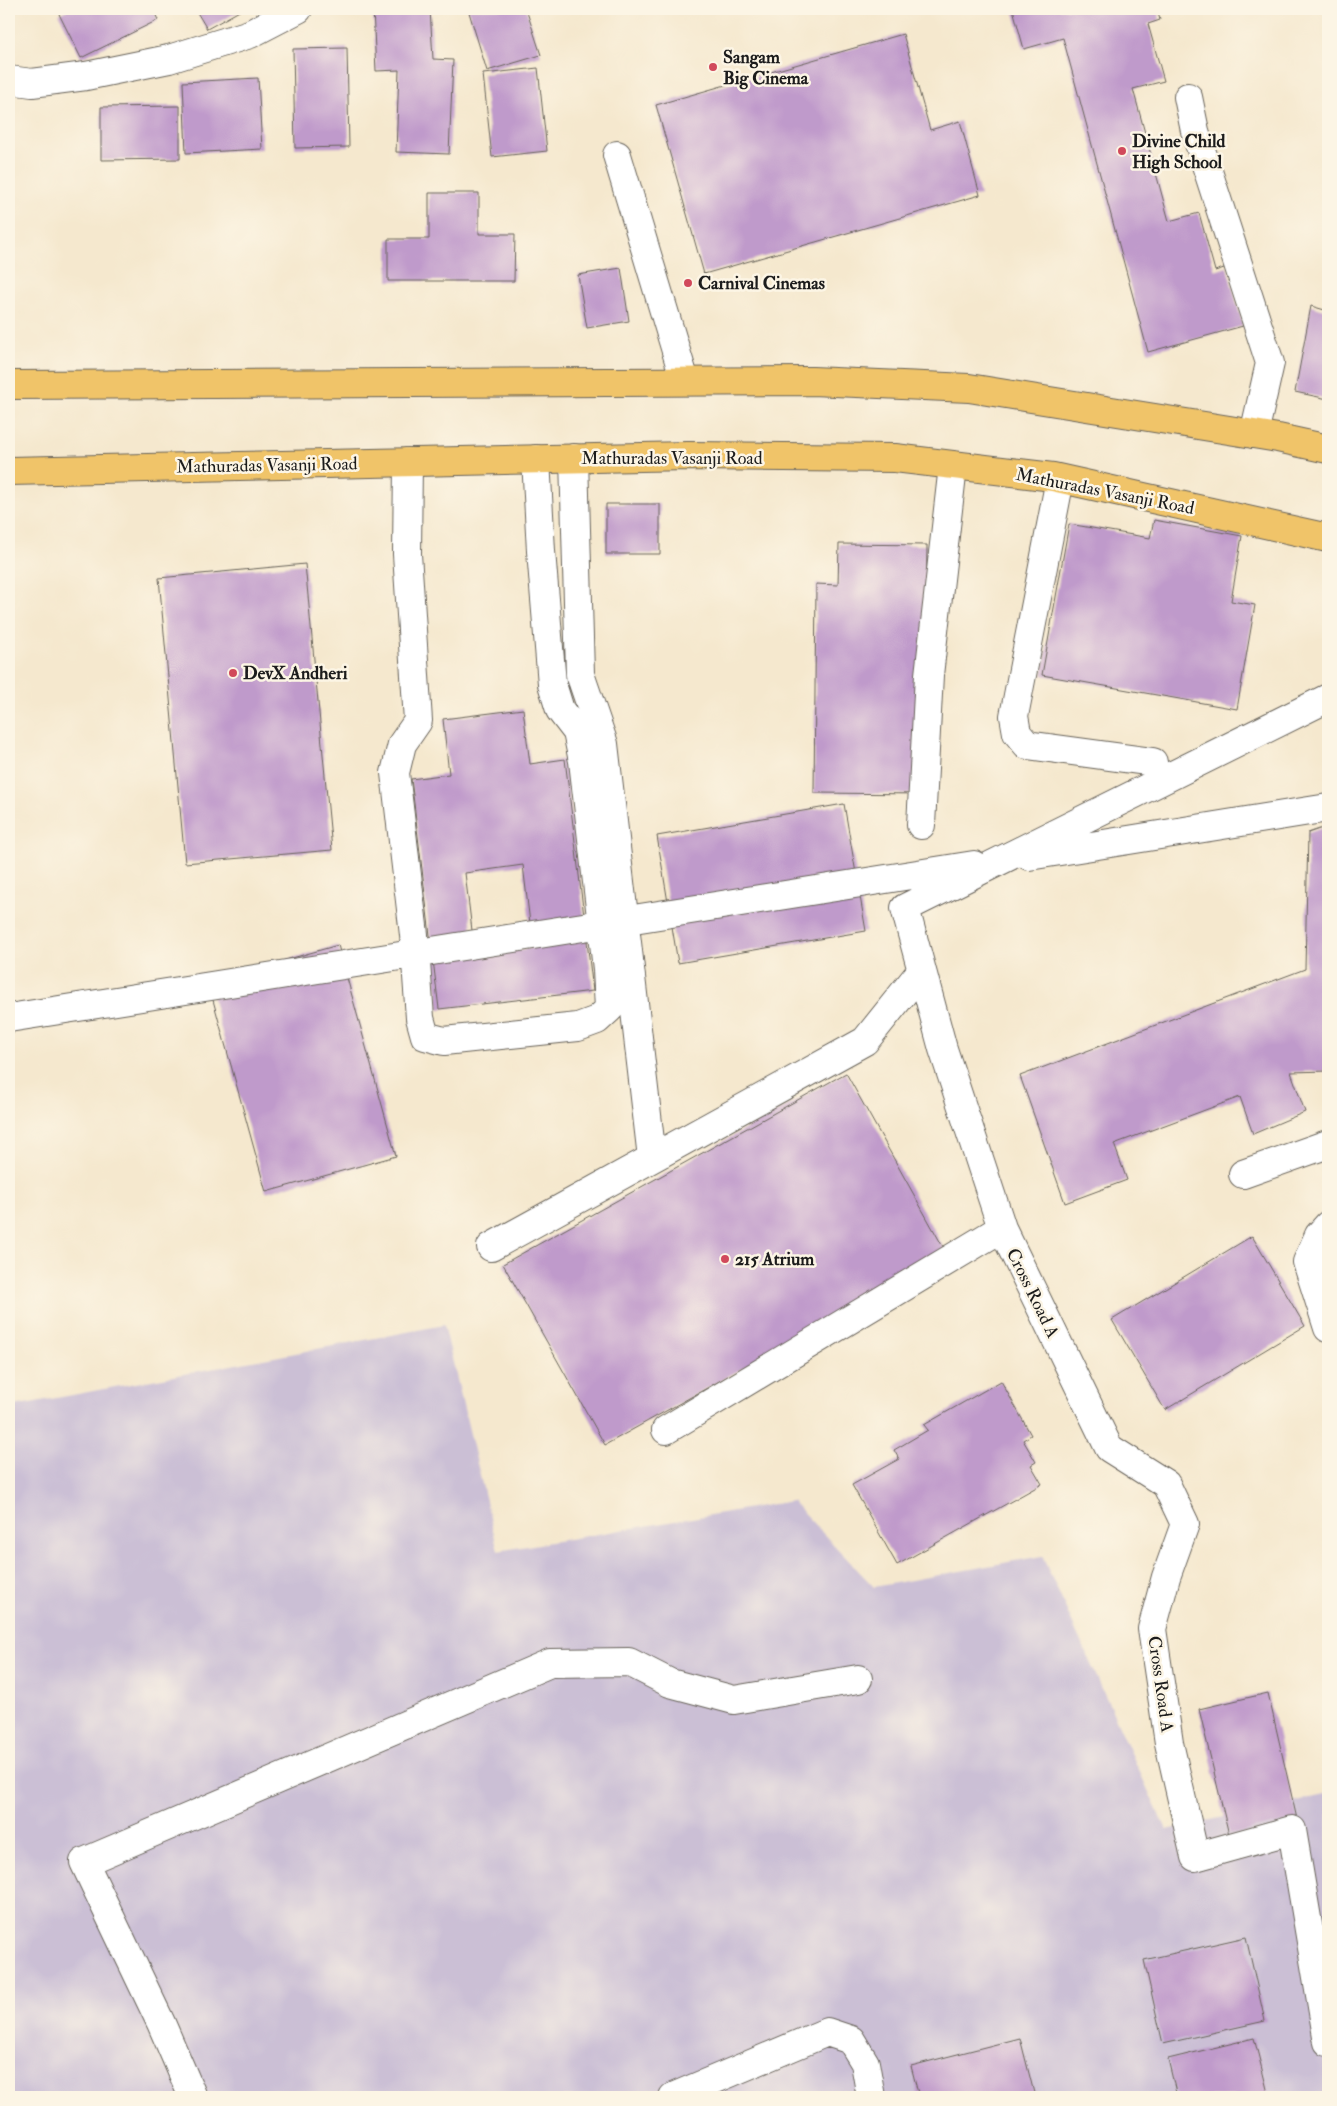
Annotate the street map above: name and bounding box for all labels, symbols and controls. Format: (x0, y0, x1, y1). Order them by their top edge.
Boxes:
place label: Sangam Big Cinema (723, 46, 809, 90)
marker: Sangam Big Cinema (707, 61, 719, 73)
place label: Divine Child High School (1132, 130, 1225, 174)
marker: Divine Child High School (1116, 145, 1128, 157)
place label: Carnival Cinemas (698, 272, 825, 295)
marker: Carnival Cinemas (682, 277, 694, 289)
street label: Mathuradas Vasanji Road (581, 447, 763, 470)
street label: Mathuradas Vasanji Road (176, 452, 358, 479)
street label: Mathuradas Vasanji Road (1014, 463, 1196, 520)
place label: DevX Andheri (243, 662, 348, 685)
marker: DevX Andheri (227, 667, 239, 679)
street label: Cross Road A (1001, 1244, 1064, 1342)
place label: 215 Atrium (735, 1248, 815, 1271)
marker: 215 Atrium (719, 1253, 731, 1265)
street label: Cross Road A (1142, 1634, 1179, 1734)

